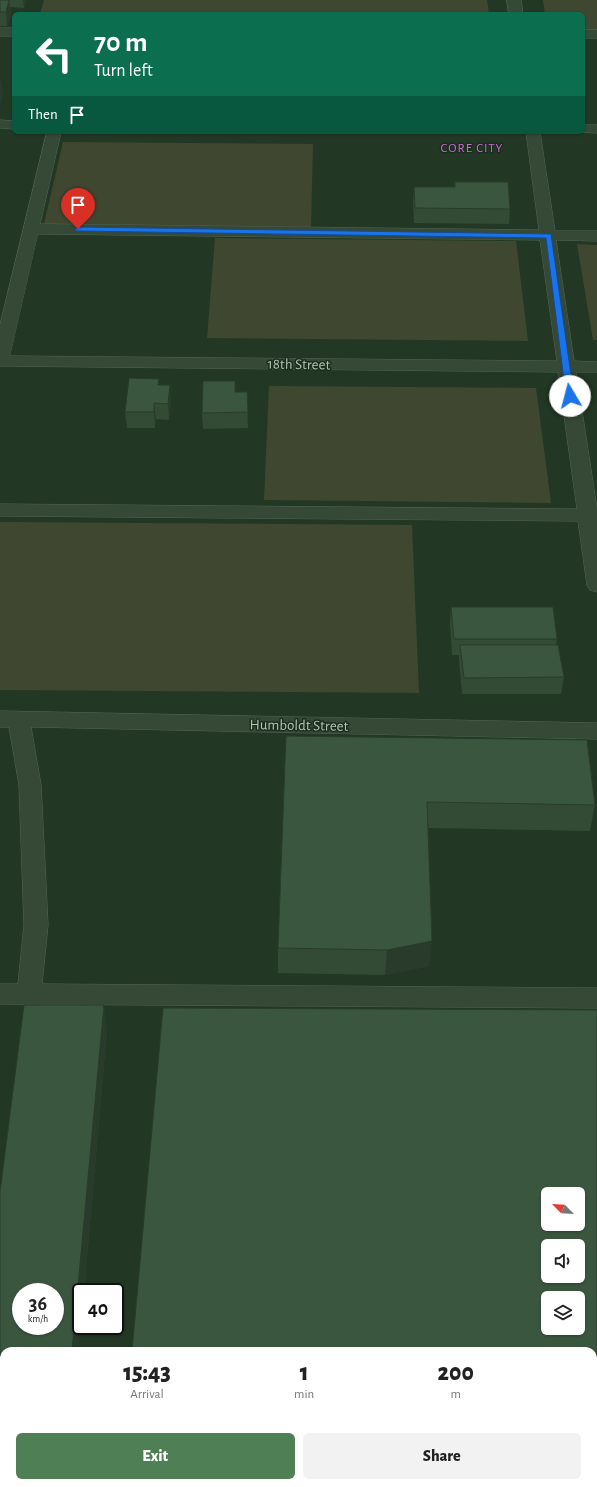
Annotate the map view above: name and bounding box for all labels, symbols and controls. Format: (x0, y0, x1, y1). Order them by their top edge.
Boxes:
icon: left (28, 28, 80, 80)
text: 70 m (94, 29, 148, 57)
text: Turn left (94, 62, 153, 80)
icon: arrive (66, 104, 88, 126)
text: Then (28, 107, 58, 122)
district label: CORE CITY (441, 142, 503, 155)
pin (61, 188, 95, 229)
icon: arrive (67, 194, 89, 216)
street label: 18th Street (268, 356, 331, 373)
position arrow (549, 375, 591, 417)
street label: Humboldt Street (250, 717, 349, 734)
north arrow (541, 1187, 585, 1231)
map controls (541, 1187, 585, 1335)
button: sound (541, 1239, 585, 1283)
speed limit sign: 40 (72, 1283, 124, 1335)
button: layers (541, 1291, 585, 1335)
text: 36 (29, 1294, 47, 1314)
text: km/h (28, 1314, 48, 1324)
text: 15:43 (123, 1361, 171, 1385)
text: 1 (300, 1361, 309, 1385)
text: 200 (437, 1361, 474, 1385)
text: Arrival (130, 1388, 164, 1401)
text: min (294, 1388, 314, 1401)
text: m (450, 1388, 461, 1401)
button: Exit (16, 1433, 295, 1479)
button: Share (303, 1433, 581, 1479)

